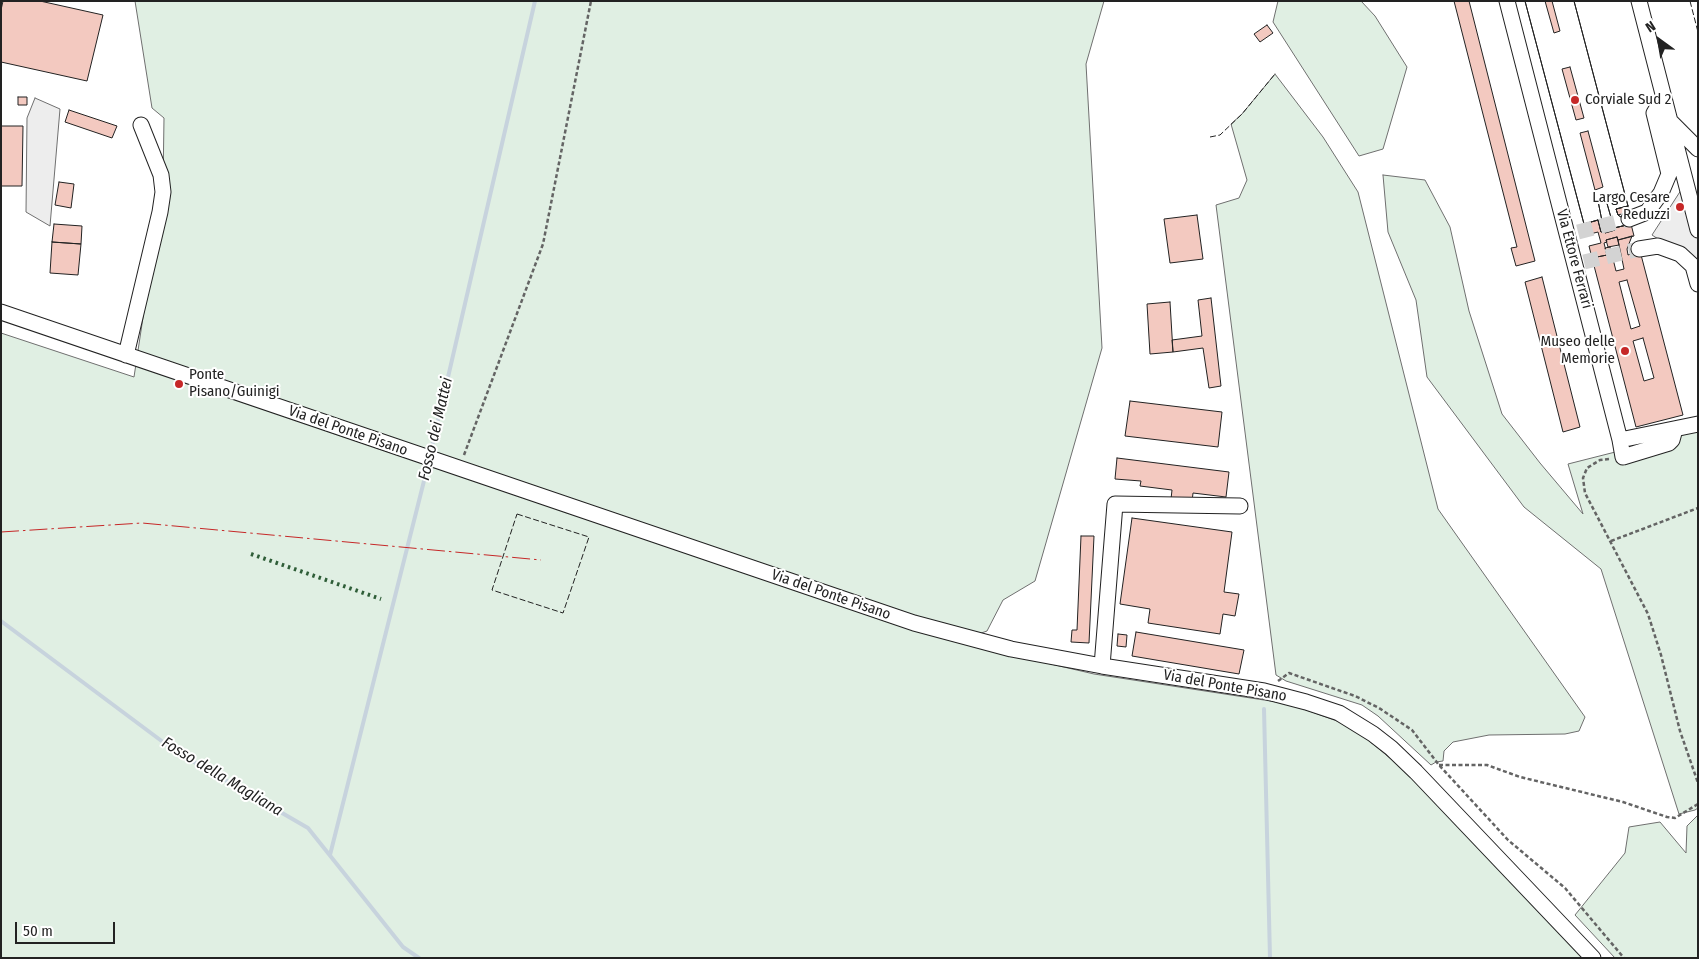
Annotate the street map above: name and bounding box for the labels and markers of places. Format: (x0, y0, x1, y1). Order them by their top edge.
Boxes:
place label: Corviale Sud 2 (1585, 91, 1671, 109)
marker: Corviale Sud 2 (1569, 94, 1581, 106)
place label: Largo Cesare Reduzzi (1592, 189, 1670, 224)
marker: Largo Cesare Reduzzi (1674, 201, 1686, 213)
place label: Museo delle Memorie (1541, 333, 1615, 368)
marker: Museo delle Memorie (1619, 345, 1631, 357)
place label: Ponte Pisano/Guinigi (189, 366, 280, 401)
marker: Ponte Pisano/Guinigi (173, 378, 185, 390)

